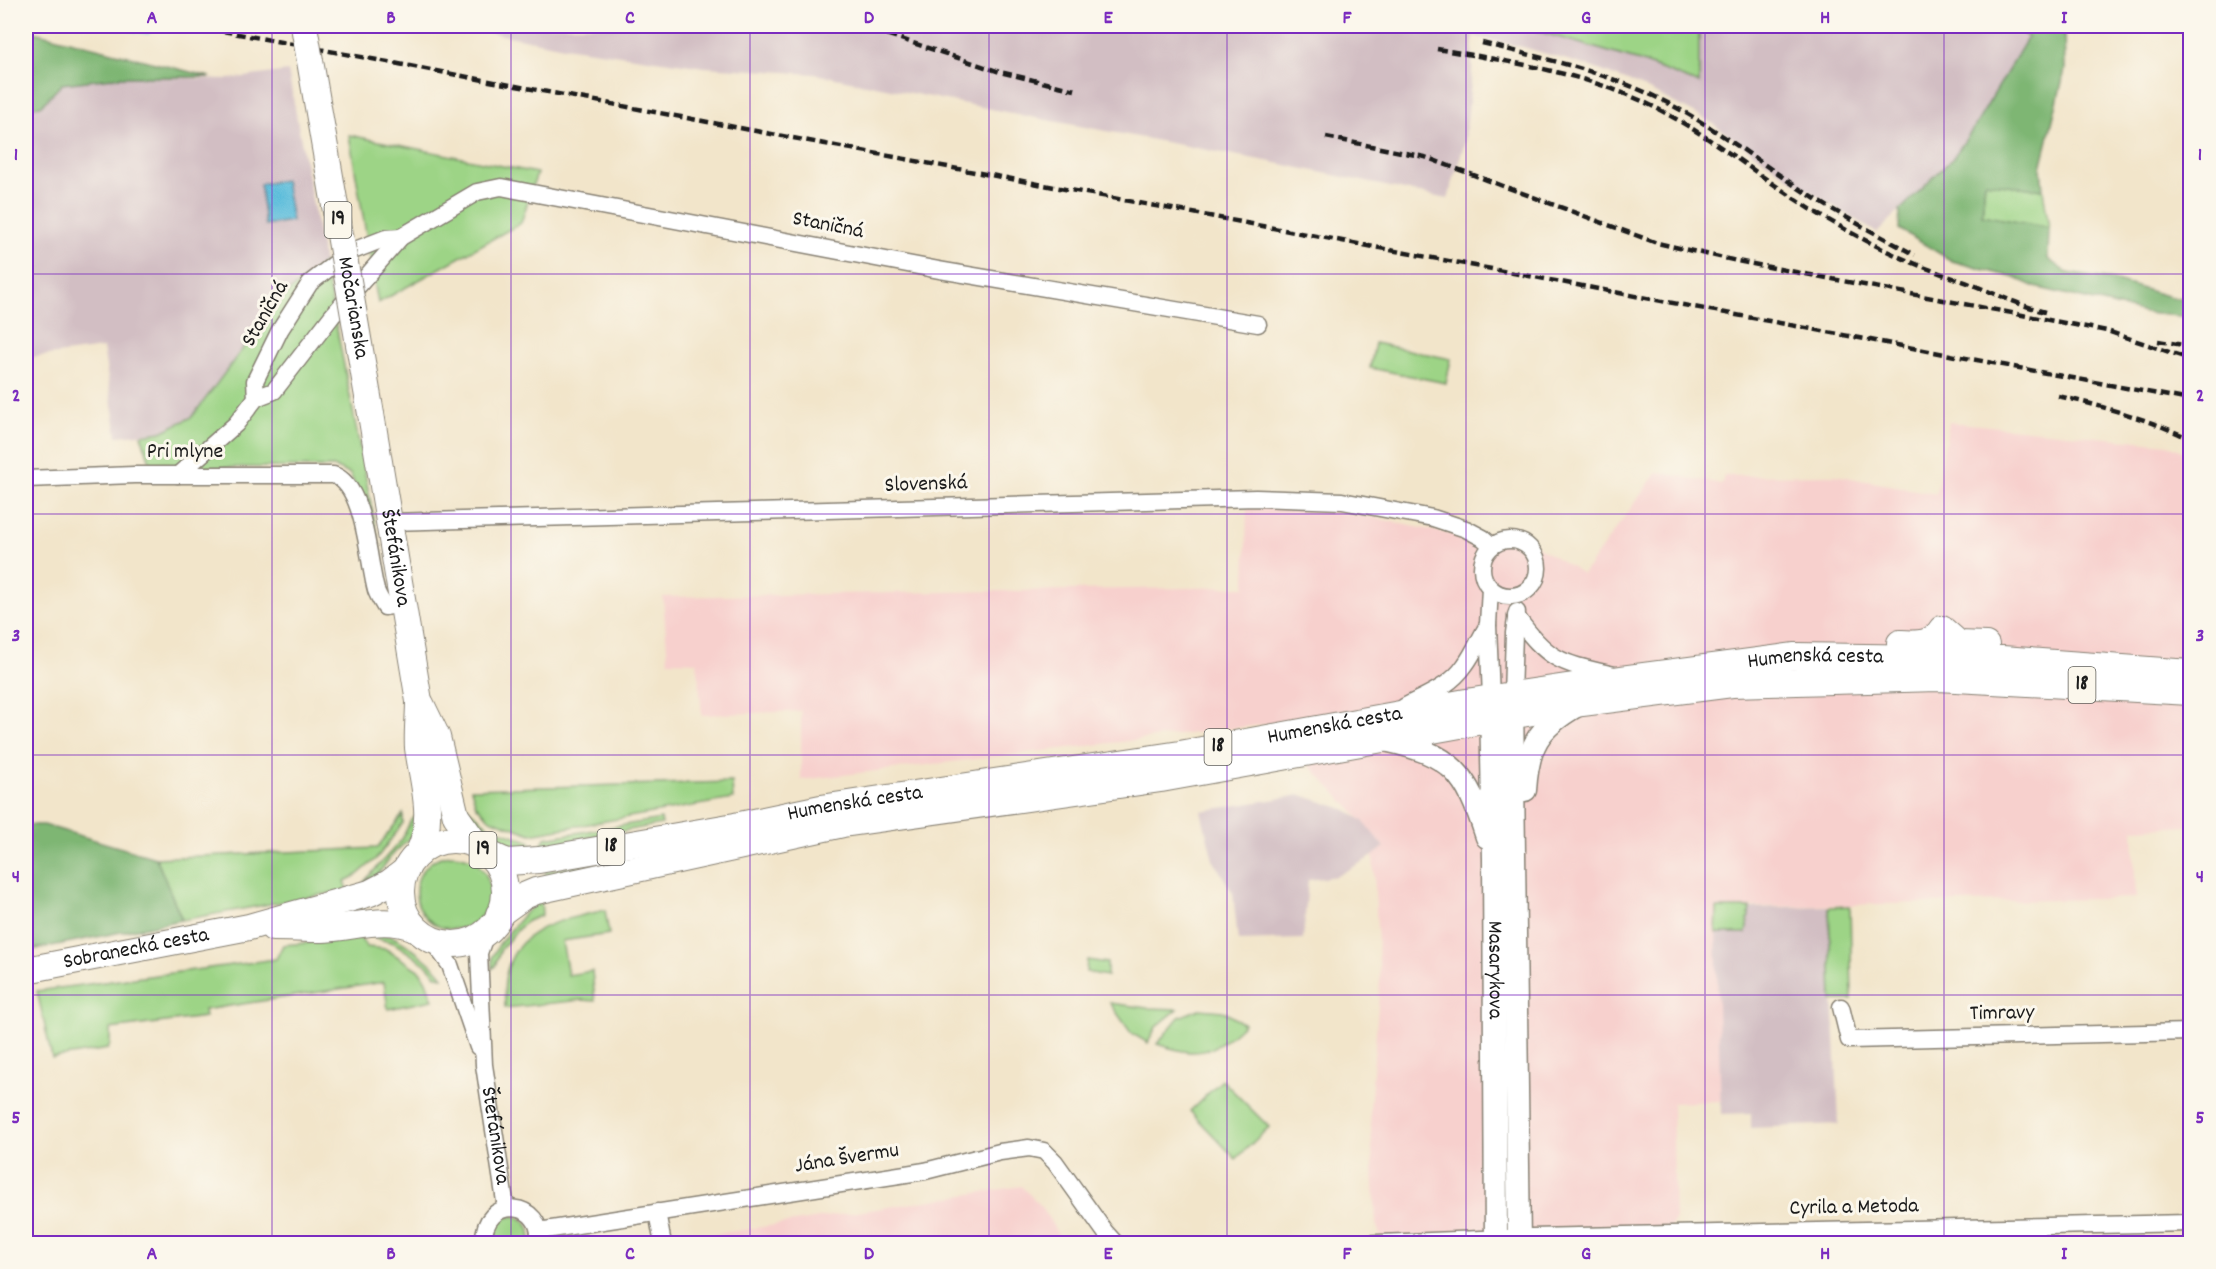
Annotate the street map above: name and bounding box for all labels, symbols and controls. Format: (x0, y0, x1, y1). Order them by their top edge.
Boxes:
text: A (147, 5, 158, 33)
text: B (386, 5, 396, 33)
text: C (625, 5, 635, 33)
text: D (864, 5, 875, 33)
text: E (1103, 5, 1113, 33)
text: F (1343, 5, 1353, 33)
text: G (1581, 5, 1591, 33)
text: H (1820, 5, 1830, 33)
text: I (2061, 5, 2068, 33)
text: 1 (14, 142, 18, 170)
text: 1 (2198, 142, 2202, 170)
road number: 19 (324, 202, 352, 238)
street label: Staničná (790, 204, 866, 248)
street label: Močarianska (329, 254, 377, 362)
street label: Staničná (234, 275, 298, 353)
text: 2 (12, 383, 20, 411)
text: 2 (2196, 383, 2204, 411)
street label: Pri mlyne (147, 437, 223, 468)
street label: Slovenská (884, 468, 968, 502)
street label: Štefánikova (372, 507, 419, 610)
text: 3 (12, 623, 20, 651)
text: 3 (2196, 623, 2204, 651)
street label: Humenská cesta (1746, 640, 1884, 678)
road number: 18 (2068, 667, 2096, 703)
street label: Humenská cesta (1265, 698, 1405, 753)
road number: 18 (1204, 729, 1232, 765)
street label: Humenská cesta (785, 777, 925, 830)
road number: 18 (598, 829, 624, 865)
road number: 19 (470, 832, 496, 868)
text: 4 (12, 864, 20, 892)
text: 4 (2196, 864, 2204, 892)
street label: Sobranecká cesta (61, 919, 212, 978)
street label: Masarykova (1479, 921, 1510, 1020)
street label: Timravy (1969, 998, 2036, 1030)
street label: Štefánikova (472, 1085, 518, 1187)
text: 5 (11, 1105, 21, 1133)
text: 5 (2195, 1105, 2205, 1133)
street label: Jána Švermu (793, 1135, 901, 1183)
street label: Cyrila a Metoda (1789, 1191, 1919, 1225)
text: A (147, 1241, 158, 1269)
text: B (386, 1241, 396, 1269)
text: C (625, 1241, 635, 1269)
text: D (864, 1241, 875, 1269)
text: E (1103, 1241, 1113, 1269)
text: F (1343, 1241, 1353, 1269)
text: G (1581, 1241, 1591, 1269)
text: H (1820, 1241, 1830, 1269)
text: I (2061, 1241, 2068, 1269)

